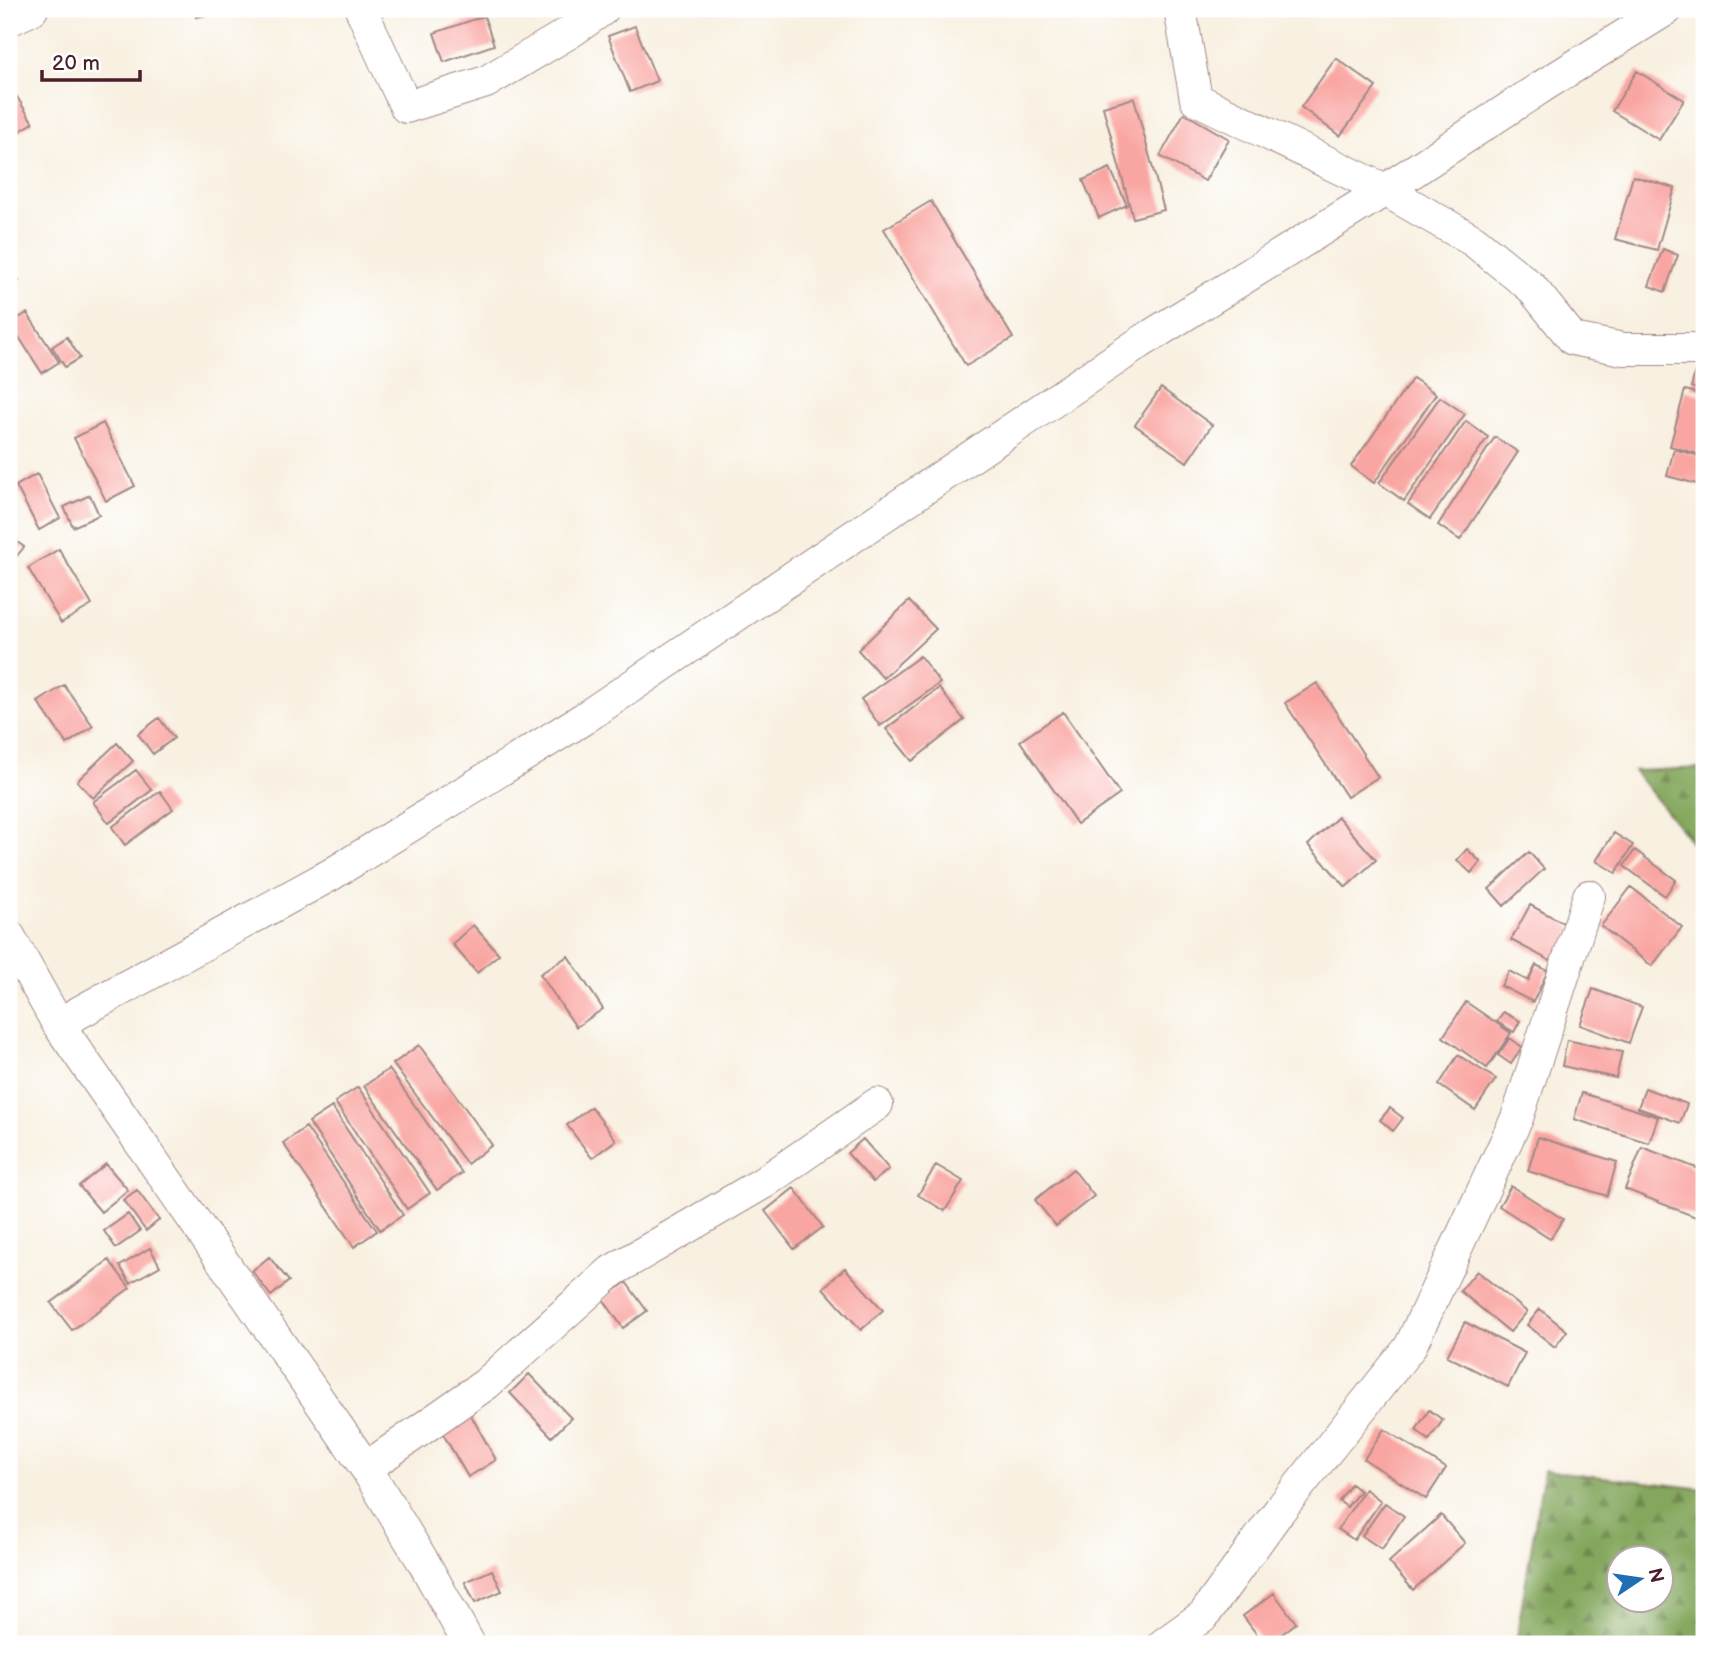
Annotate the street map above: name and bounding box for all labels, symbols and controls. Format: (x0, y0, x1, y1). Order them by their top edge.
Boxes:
scale bar (42, 38, 140, 82)
text: 20 m (52, 51, 100, 76)
north arrow (1604, 1544, 1674, 1614)
text: N (1642, 1566, 1668, 1585)

